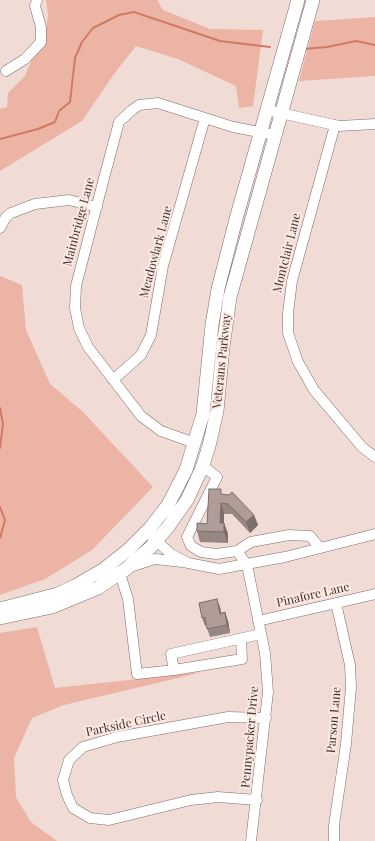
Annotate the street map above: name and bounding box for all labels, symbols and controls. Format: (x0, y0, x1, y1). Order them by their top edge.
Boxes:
street label: Mainbridge Lane (60, 176, 98, 268)
street label: Meadowlark Lane (137, 204, 175, 300)
street label: Montclair Lane (270, 212, 304, 294)
street label: Veterans Parkway (210, 313, 234, 409)
street label: Pinafore Lane (275, 580, 351, 610)
street label: Pennypacker Drive (238, 686, 262, 788)
street label: Parson Lane (324, 686, 344, 754)
street label: Parkside Circle (85, 708, 167, 740)

